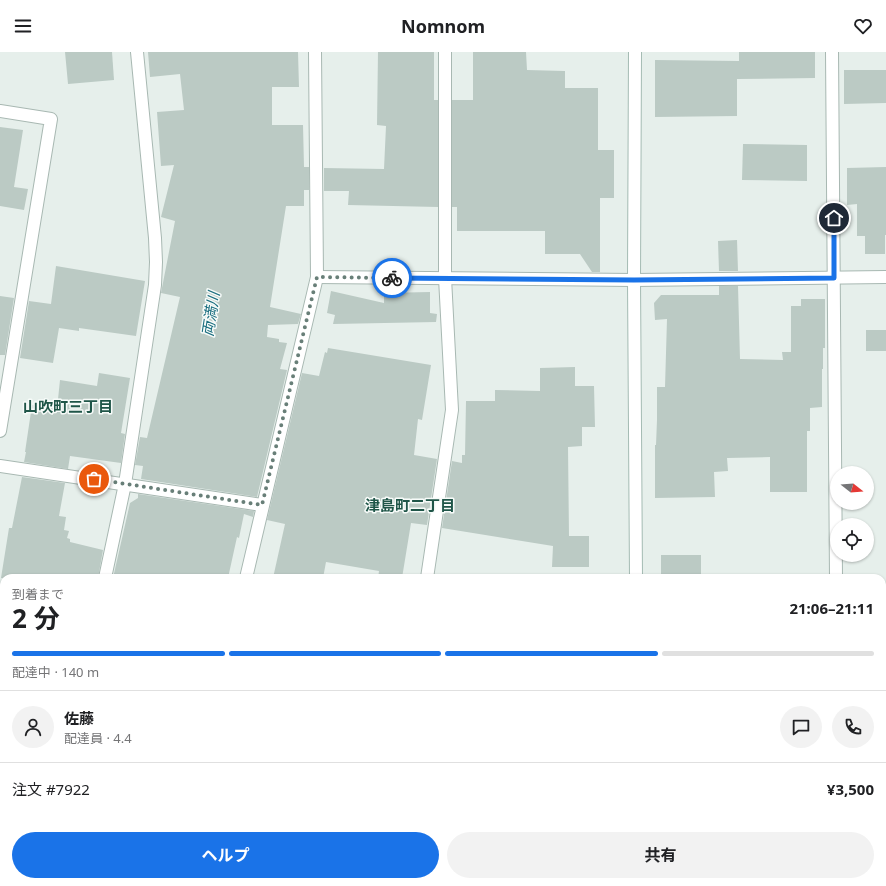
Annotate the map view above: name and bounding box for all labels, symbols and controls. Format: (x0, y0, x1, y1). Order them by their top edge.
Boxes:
text: Nomnom (401, 14, 485, 38)
icon: menu (12, 15, 34, 37)
icon: heart (852, 15, 874, 37)
pin (817, 201, 851, 235)
icon: home (823, 207, 845, 229)
courier (372, 258, 412, 298)
icon: bike (381, 267, 403, 289)
water label: 両満川 (197, 288, 224, 338)
district label: 山吹町三丁目 (23, 396, 113, 416)
pin (77, 462, 111, 496)
north arrow (830, 466, 874, 510)
map controls (830, 466, 874, 562)
icon: bag (83, 468, 105, 490)
district label: 津島町二丁目 (365, 495, 455, 515)
button: locate (830, 518, 874, 562)
text: 到着まで (12, 585, 64, 603)
text: 21:06–21:11 (789, 598, 874, 618)
text: 2 分 (12, 600, 60, 636)
text: 配達中 · 140 m (12, 663, 99, 681)
button: person (12, 706, 54, 748)
button: chat (780, 706, 822, 748)
button: phone (832, 706, 874, 748)
text: 佐藤 (64, 708, 94, 728)
text: 配達員 · 4.4 (64, 729, 132, 747)
text: 注文 #7922 (12, 779, 90, 799)
text: ¥3,500 (827, 779, 874, 799)
button: ヘルプ (12, 832, 439, 878)
button: 共有 (447, 832, 874, 878)

